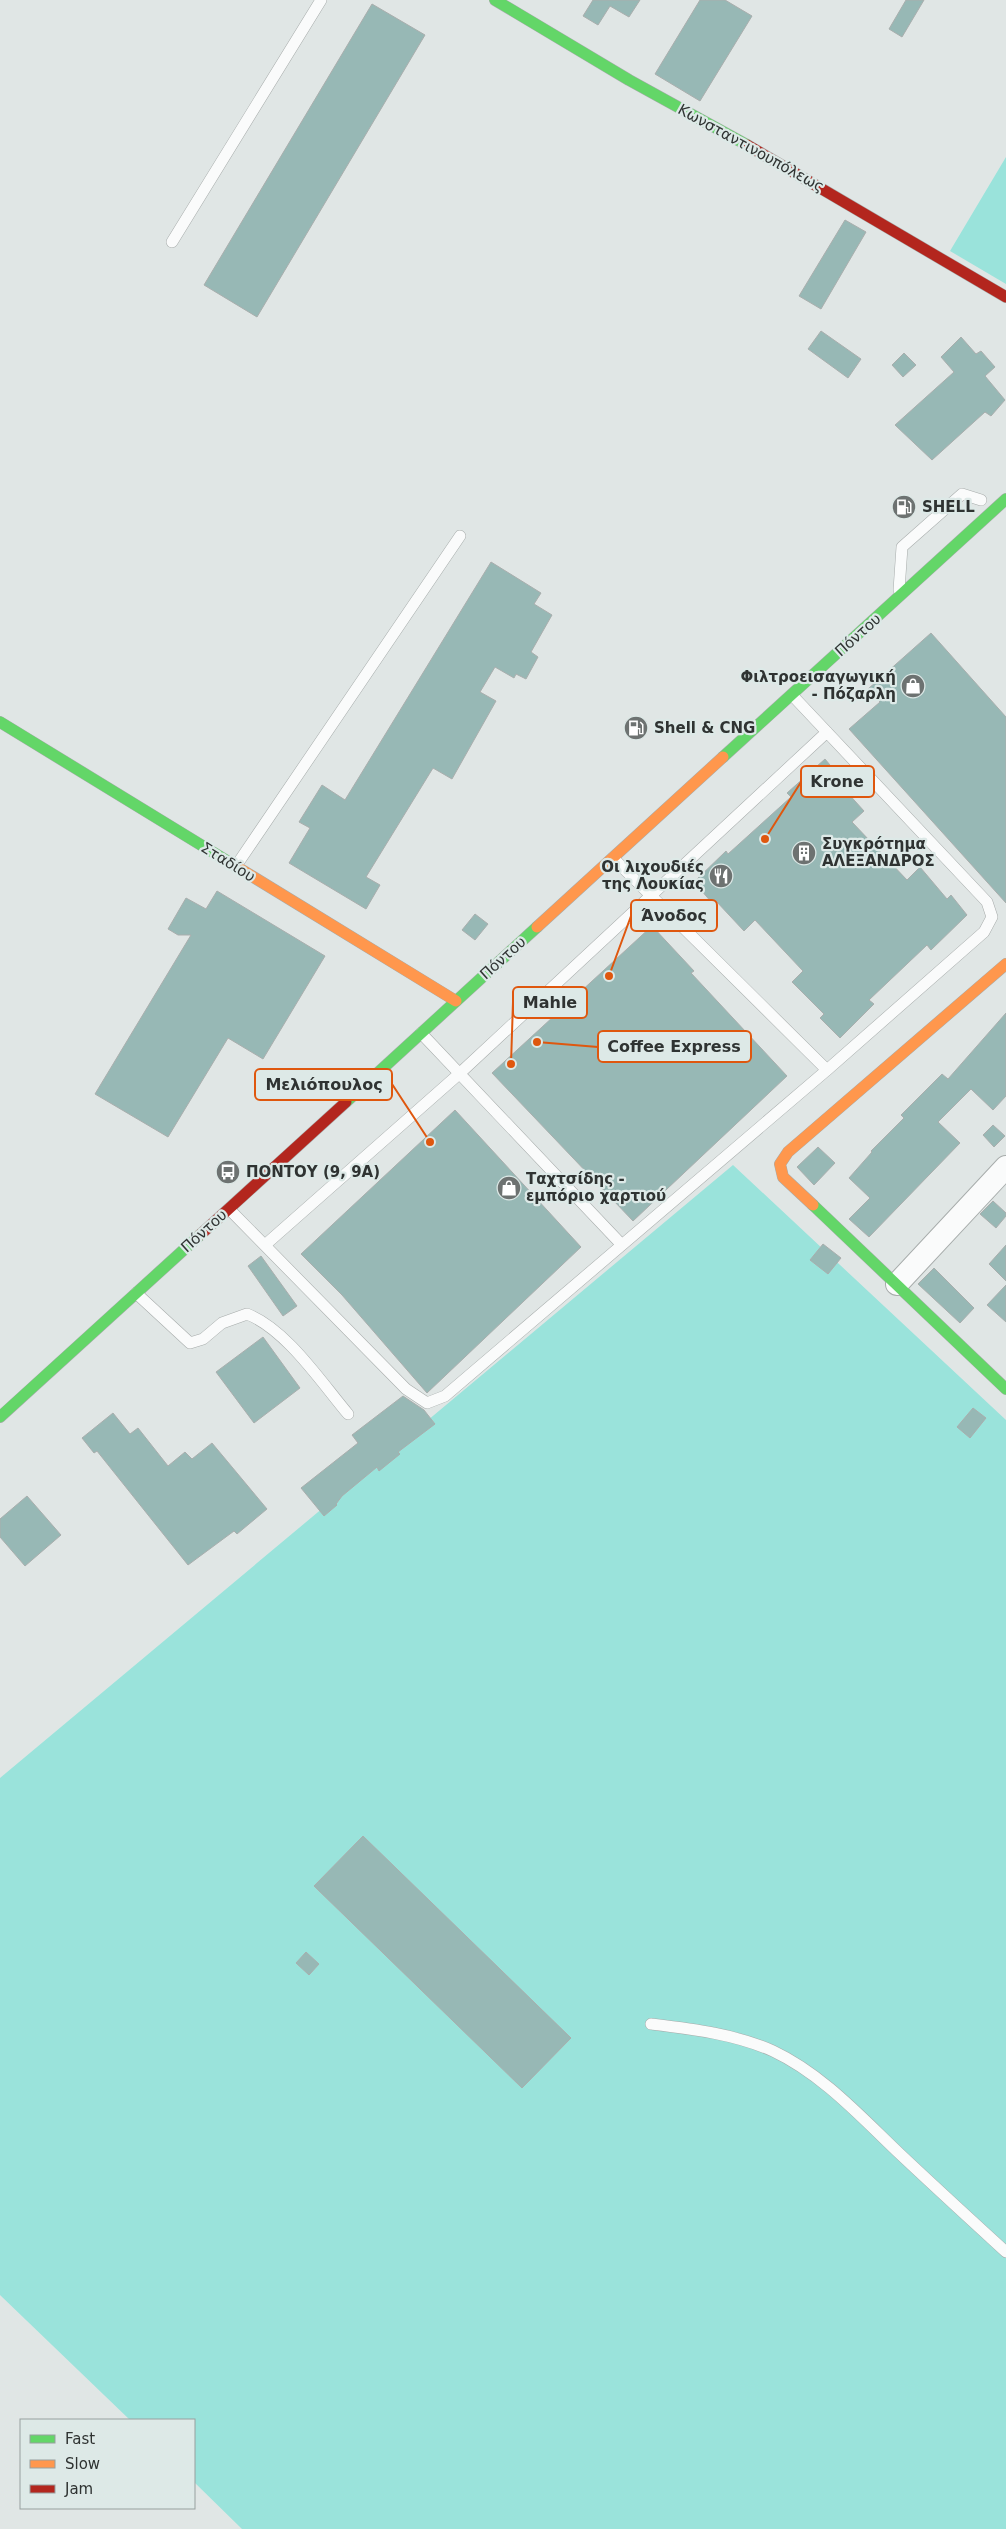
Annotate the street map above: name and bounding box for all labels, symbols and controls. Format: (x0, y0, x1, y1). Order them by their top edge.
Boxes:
street label: Κωνσταντινουπόλεως (675, 100, 827, 196)
fuel station icon: SHELL (891, 494, 917, 520)
place label: SHELL (922, 498, 975, 516)
street label: Πόντου (831, 610, 885, 660)
place label: Φιλτροεισαγωγική - Πόζαρλη (740, 668, 896, 703)
shop icon: Φιλτροεισαγωγική - Πόζαρλη (900, 673, 926, 699)
fuel station icon: Shell & CNG (623, 715, 649, 741)
place label: Shell & CNG (654, 719, 755, 737)
callout: Krone (801, 766, 874, 797)
text: Krone (810, 772, 864, 791)
place label: Συγκρότημα ΑΛΕΞΑΝΔΡΟΣ (822, 835, 935, 870)
street label: Σταδίου (198, 838, 258, 886)
building icon: Συγκρότημα ΑΛΕΞΑΝΔΡΟΣ (791, 840, 817, 866)
place label: Οι λιχουδιές της Λουκίας (601, 858, 704, 893)
restaurant icon: Οι λιχουδιές της Λουκίας (708, 863, 734, 889)
callout: Άνοδος (631, 900, 717, 931)
text: Άνοδος (641, 906, 707, 925)
street label: Πόντου (476, 933, 530, 983)
callout: Mahle (513, 987, 587, 1018)
text: Mahle (523, 993, 577, 1012)
callout: Coffee Express (598, 1031, 751, 1062)
text: Coffee Express (607, 1037, 741, 1056)
callout: Μελιόπουλος (255, 1069, 392, 1100)
text: Μελιόπουλος (265, 1075, 383, 1094)
bus stop icon: ΠΟΝΤΟΥ (9, 9Α) (215, 1159, 241, 1185)
place label: ΠΟΝΤΟΥ (9, 9Α) (246, 1163, 380, 1181)
place label: Ταχτσίδης - εμπόριο χαρτιού (526, 1170, 666, 1205)
shop icon: Ταχτσίδης - εμπόριο χαρτιού (496, 1175, 522, 1201)
street label: Πόντου (177, 1206, 231, 1256)
legend (20, 2419, 195, 2509)
text: Fast (65, 2430, 95, 2448)
text: Slow (65, 2455, 100, 2473)
text: Jam (64, 2480, 93, 2498)

